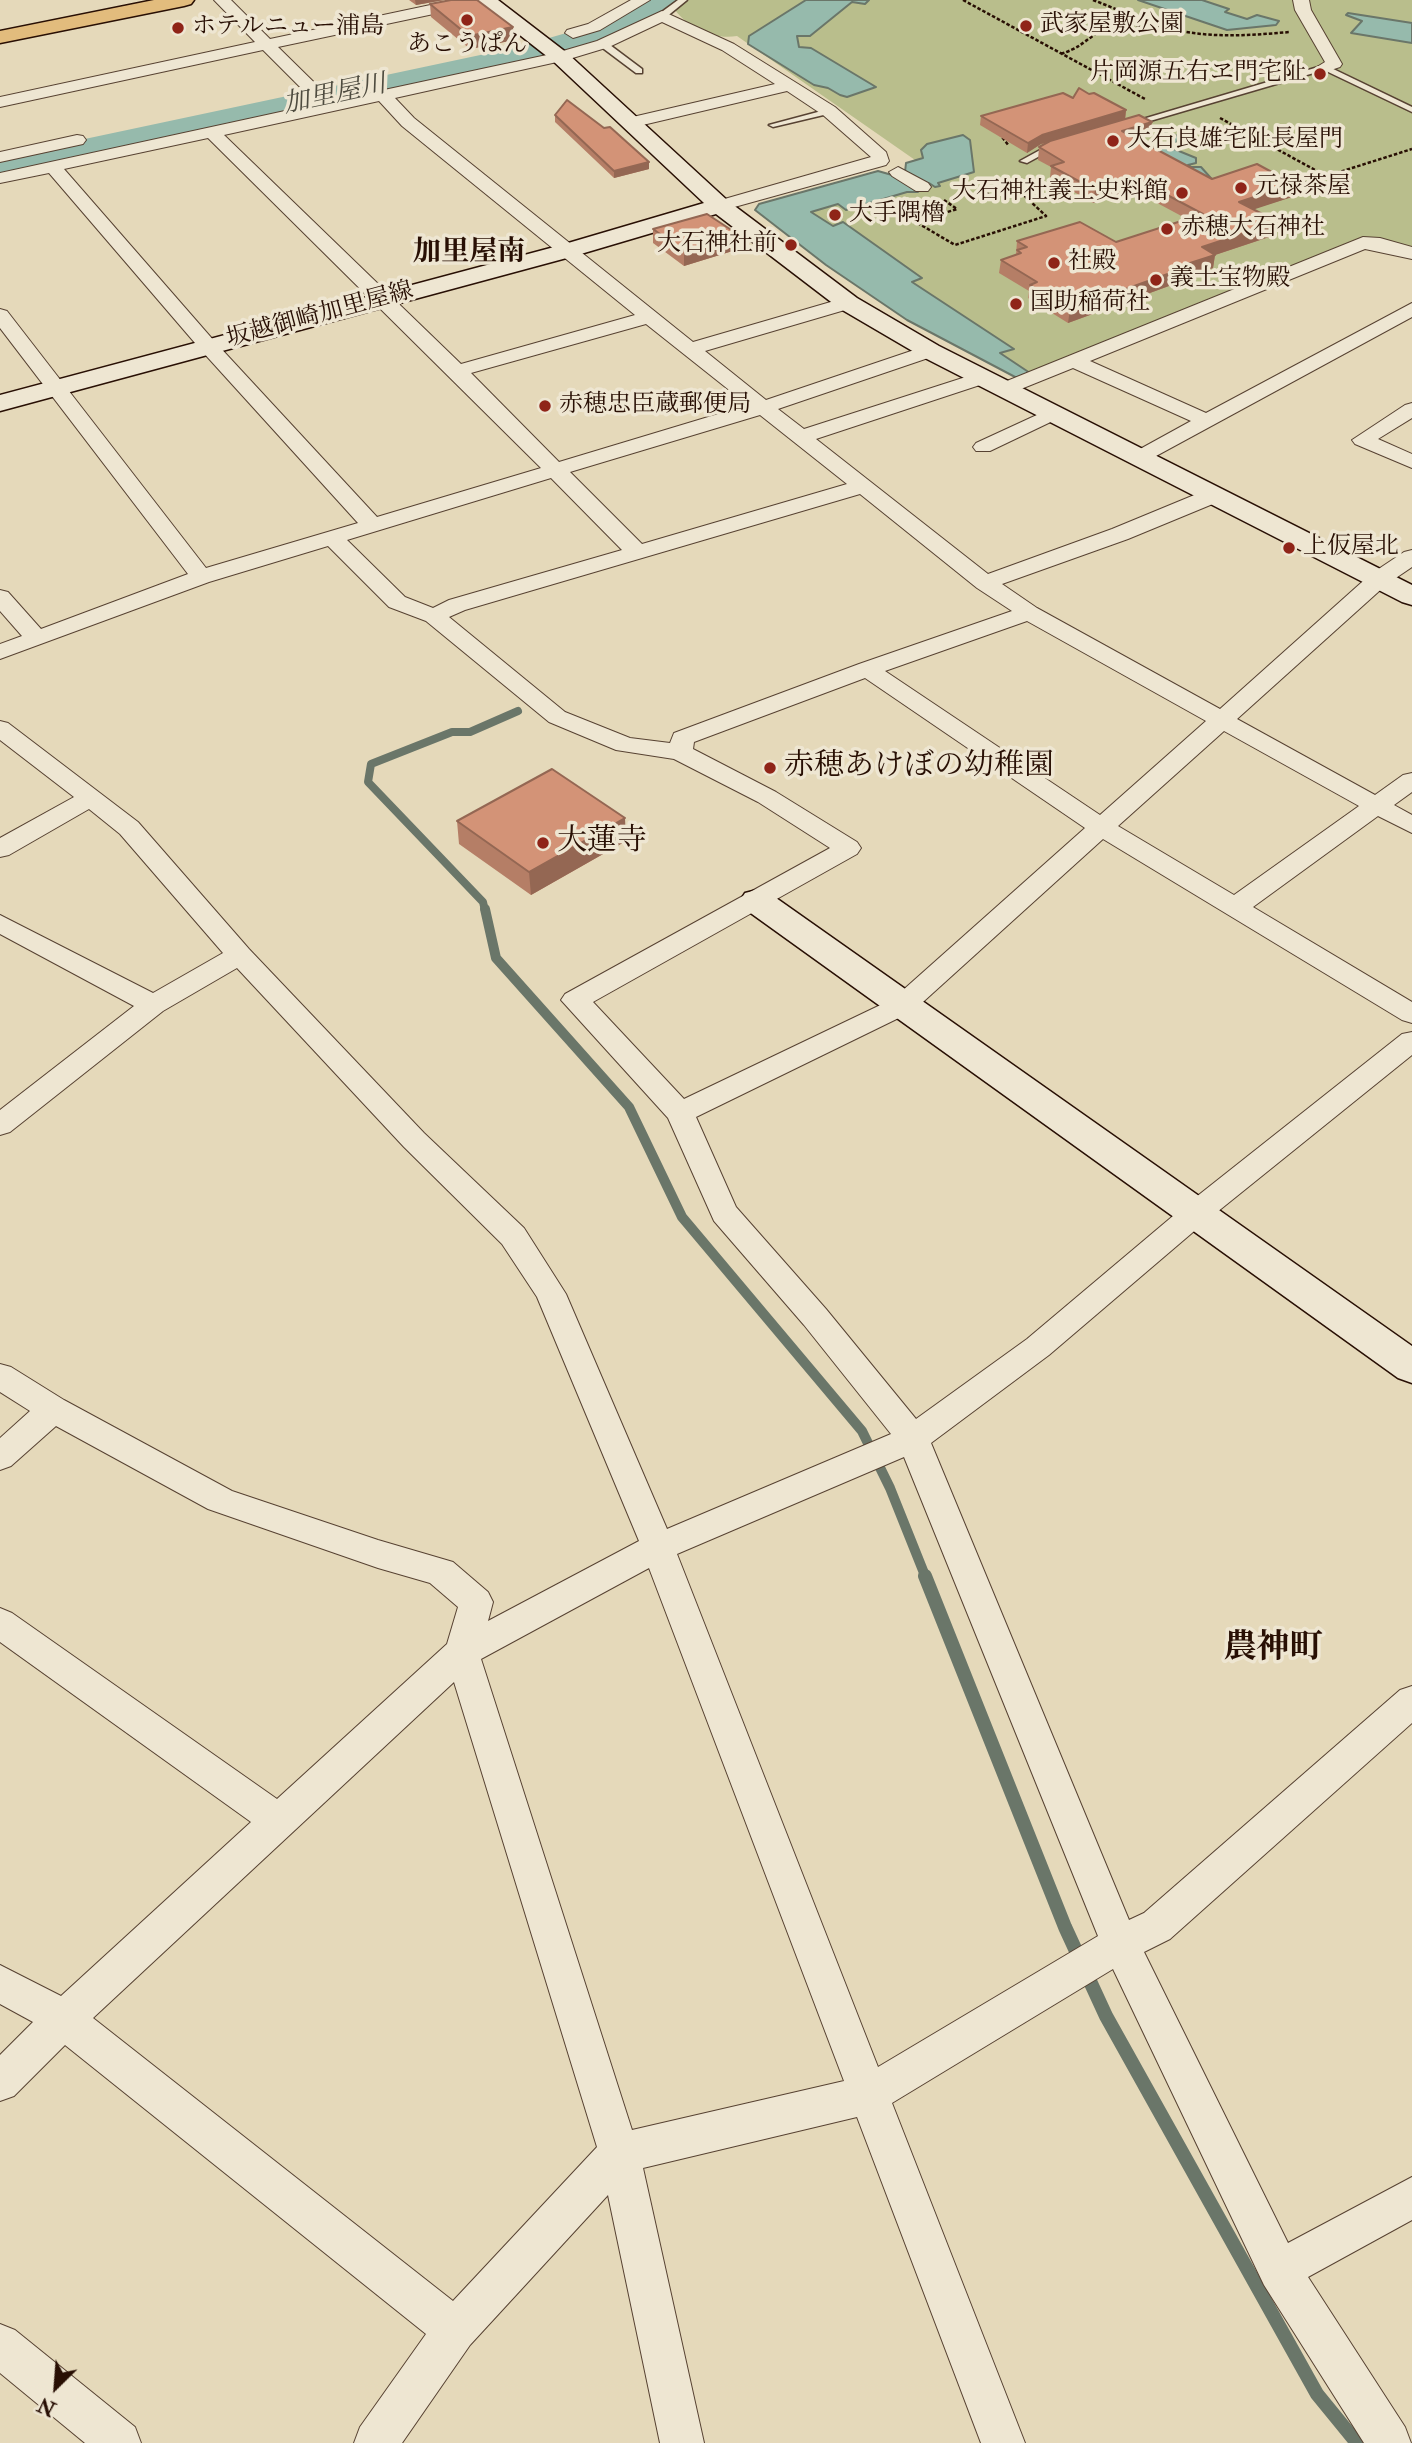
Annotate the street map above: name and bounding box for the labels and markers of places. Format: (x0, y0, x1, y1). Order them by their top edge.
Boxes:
marker: あこうぱん (459, 12, 475, 28)
place label: 武家屋敷公園 (1040, 12, 1184, 40)
place label: ホテルニュー浦島 (192, 14, 384, 42)
marker: 武家屋敷公園 (1018, 18, 1034, 34)
marker: ホテルニュー浦島 (170, 20, 186, 36)
place label: あこうぱん (407, 32, 527, 60)
place label: 片岡源五右ヱ門宅阯 (1090, 60, 1306, 88)
marker: 片岡源五右ヱ門宅阯 (1312, 66, 1328, 82)
place label: 大石良雄宅阯長屋門 (1127, 127, 1343, 155)
marker: 大石良雄宅阯長屋門 (1105, 133, 1121, 149)
place label: 元禄茶屋 (1255, 174, 1351, 202)
place label: 大石神社義士史料館 (952, 179, 1168, 207)
marker: 元禄茶屋 (1233, 180, 1249, 196)
marker: 大石神社義士史料館 (1174, 185, 1190, 201)
place label: 大手隅櫓 (849, 201, 945, 229)
marker: 大手隅櫓 (827, 207, 843, 223)
place label: 赤穂大石神社 (1181, 215, 1325, 243)
marker: 赤穂大石神社 (1159, 221, 1175, 237)
place label: 大石神社前 (657, 231, 777, 259)
marker: 大石神社前 (783, 237, 799, 253)
place label: 社殿 (1068, 249, 1116, 277)
marker: 社殿 (1046, 255, 1062, 271)
place label: 義士宝物殿 (1170, 266, 1290, 294)
marker: 義士宝物殿 (1148, 272, 1164, 288)
place label: 国助稲荷社 (1030, 290, 1150, 318)
marker: 国助稲荷社 (1008, 296, 1024, 312)
place label: 赤穂忠臣蔵郵便局 (559, 392, 751, 420)
marker: 赤穂忠臣蔵郵便局 (537, 398, 553, 414)
place label: 上仮屋北 (1303, 534, 1399, 562)
marker: 上仮屋北 (1281, 540, 1297, 556)
place label: 赤穂あけぼの幼稚園 (784, 750, 1054, 786)
marker: 赤穂あけぼの幼稚園 (762, 760, 778, 776)
place label: 大蓮寺 (557, 825, 647, 861)
marker: 大蓮寺 (535, 835, 551, 851)

